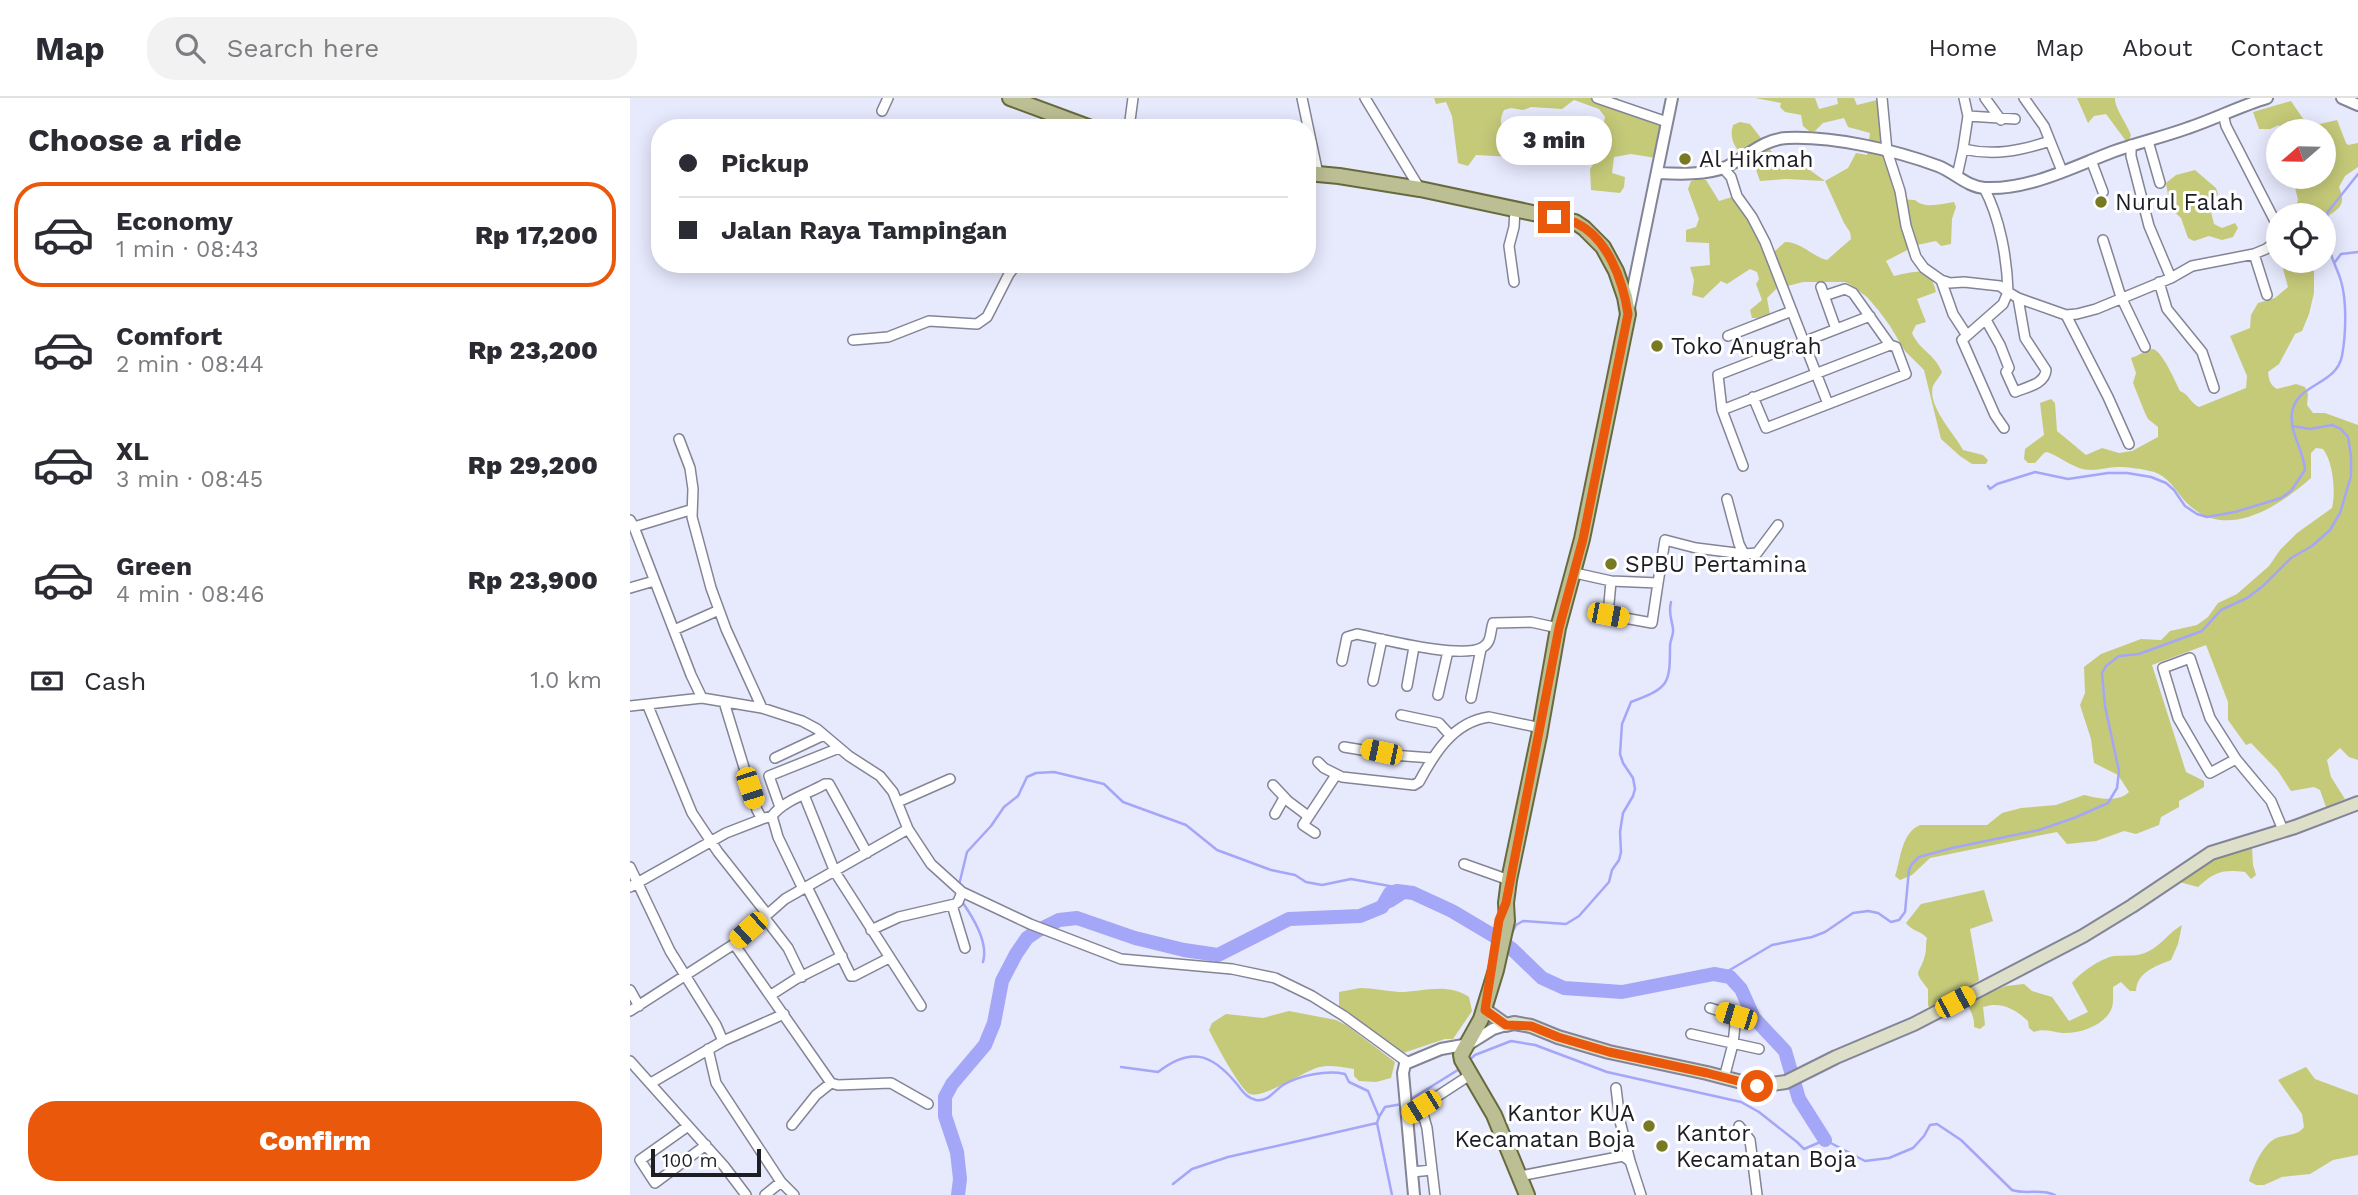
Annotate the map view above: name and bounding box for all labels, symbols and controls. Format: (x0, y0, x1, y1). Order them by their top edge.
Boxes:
search box (147, 17, 637, 80)
text: Map (35, 29, 105, 68)
icon: search (171, 29, 209, 67)
text: Search here (227, 33, 379, 63)
text: Home (1929, 34, 1997, 62)
text: Map (2035, 34, 2084, 62)
text: About (2122, 34, 2192, 62)
text: Contact (2230, 34, 2323, 62)
callout: 3 min (1496, 116, 1612, 164)
north arrow (2266, 119, 2336, 189)
map controls (2266, 119, 2336, 273)
text: Choose a ride (28, 121, 242, 159)
text: 3 min (1523, 127, 1585, 154)
place label: Al Hikmah (1699, 146, 1813, 173)
text: Pickup (721, 148, 809, 178)
marker: Al Hikmah (1677, 151, 1693, 167)
place label: Nurul Falah (2115, 189, 2244, 216)
marker: Nurul Falah (2093, 194, 2109, 210)
route end (1538, 201, 1570, 233)
icon: car (32, 203, 95, 266)
button: locate (2266, 203, 2336, 273)
text: Economy (116, 206, 233, 236)
text: Jalan Raya Tampingan (721, 215, 1007, 245)
text: Rp 17,200 (475, 220, 598, 250)
text: 1 min · 08:43 (116, 236, 259, 263)
icon: car (32, 318, 95, 381)
text: Comfort (116, 321, 222, 351)
place label: Toko Anugrah (1671, 333, 1822, 360)
text: Rp 23,200 (468, 335, 598, 365)
marker: Toko Anugrah (1649, 338, 1665, 354)
text: 2 min · 08:44 (116, 351, 264, 378)
icon: car (32, 433, 95, 496)
text: XL (116, 436, 149, 466)
text: Rp 29,200 (468, 450, 598, 480)
text: 3 min · 08:45 (116, 466, 263, 493)
icon: car (32, 548, 95, 611)
text: Green (116, 551, 192, 581)
place label: SPBU Pertamina (1625, 551, 1807, 578)
marker: SPBU Pertamina (1603, 556, 1619, 572)
text: Rp 23,900 (468, 565, 598, 595)
text: 4 min · 08:46 (116, 581, 264, 608)
car (1586, 601, 1631, 629)
icon: cash (28, 662, 66, 700)
text: Cash (84, 666, 146, 696)
text: 1.0 km (530, 667, 602, 694)
car (1359, 737, 1404, 767)
car (734, 765, 767, 811)
car (726, 908, 771, 952)
car (1932, 983, 1979, 1021)
car (1713, 1000, 1760, 1032)
route start (1741, 1070, 1773, 1102)
car (1398, 1087, 1445, 1127)
place label: Kantor KUA Kecamatan Boja (1455, 1100, 1635, 1153)
button: Confirm (28, 1101, 602, 1181)
marker: Kantor KUA Kecamatan Boja (1641, 1118, 1657, 1134)
place label: Kantor Kecamatan Boja (1676, 1120, 1856, 1173)
marker: Kantor Kecamatan Boja (1654, 1138, 1670, 1154)
scale bar (651, 1146, 761, 1178)
text: 100 m (662, 1149, 718, 1172)

